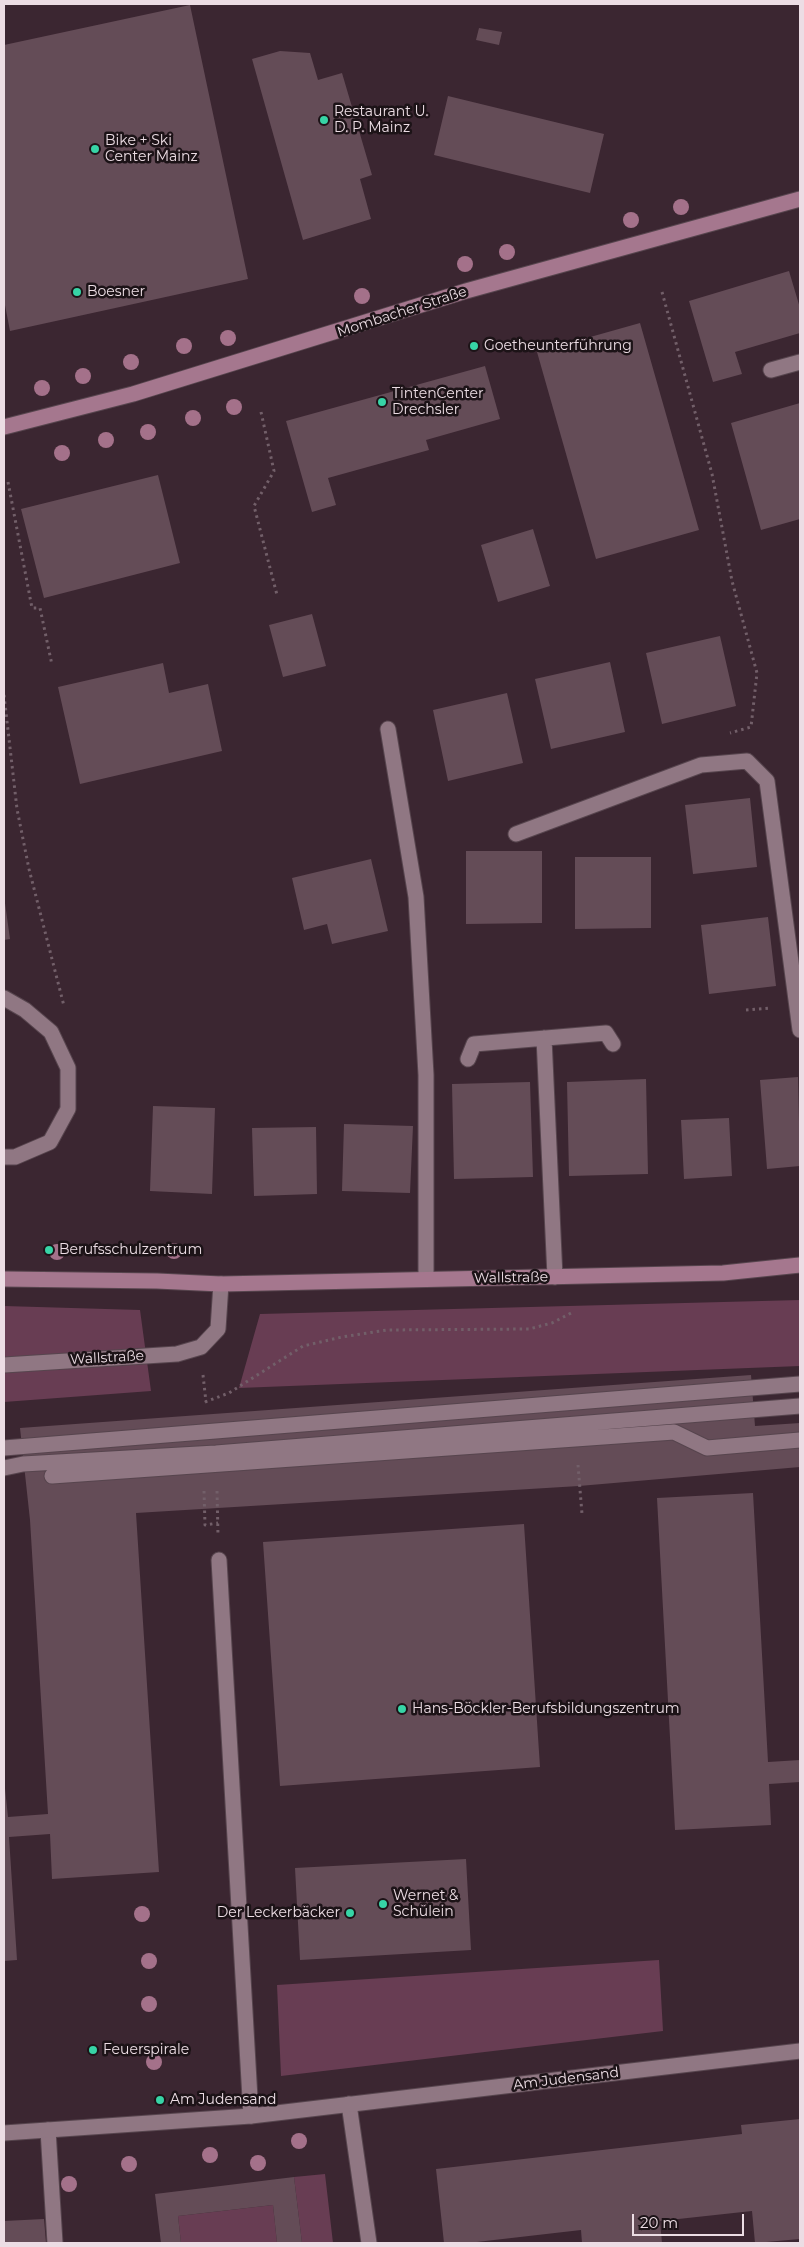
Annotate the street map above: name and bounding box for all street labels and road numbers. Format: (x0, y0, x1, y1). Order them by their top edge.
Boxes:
street label: Mombacher Straße (335, 283, 469, 341)
street label: Wallstraße (474, 1269, 548, 1287)
street label: Wallstraße (70, 1348, 144, 1368)
street label: Am Judensand (512, 2064, 620, 2094)

